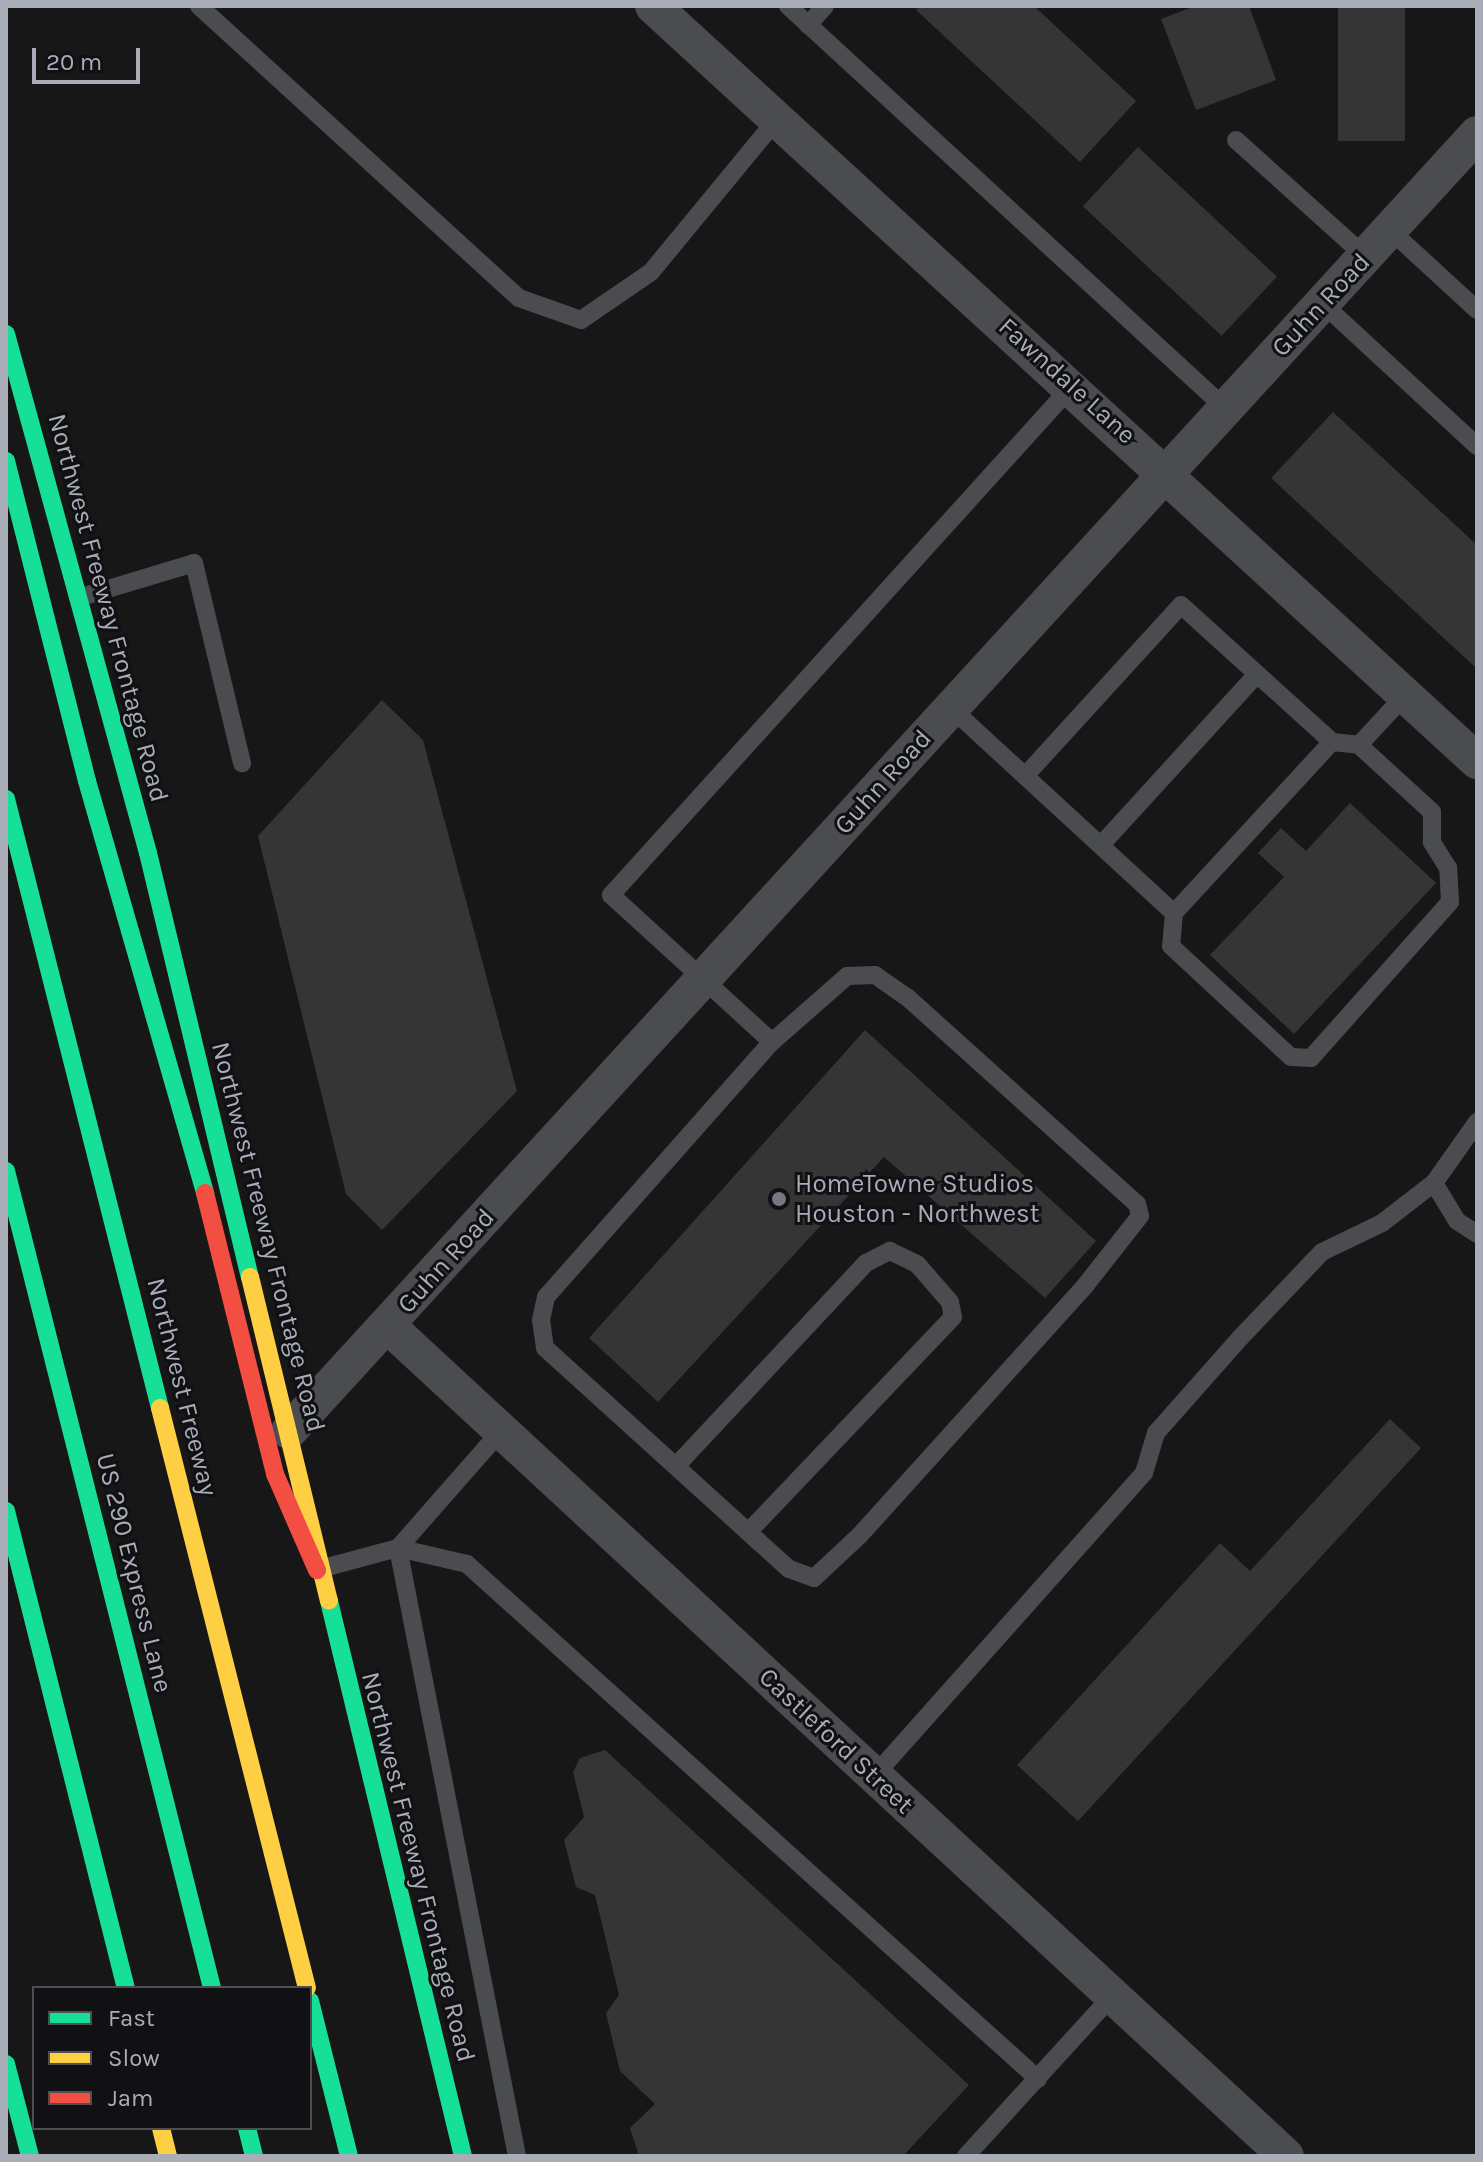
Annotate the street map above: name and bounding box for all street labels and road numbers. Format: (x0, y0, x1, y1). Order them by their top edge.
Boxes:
street label: Guhn Road (1265, 247, 1377, 363)
street label: Fawndale Lane (992, 311, 1142, 451)
street label: Northwest Freeway Frontage Road (41, 410, 175, 806)
street label: Guhn Road (828, 723, 938, 841)
street label: Northwest Freeway Frontage Road (204, 1039, 332, 1435)
street label: Guhn Road (391, 1202, 501, 1320)
street label: Northwest Freeway (140, 1275, 224, 1499)
street label: US 290 Express Lane (89, 1450, 179, 1696)
street label: Castleford Street (752, 1661, 920, 1821)
street label: Northwest Freeway Frontage Road (354, 1669, 482, 2065)

